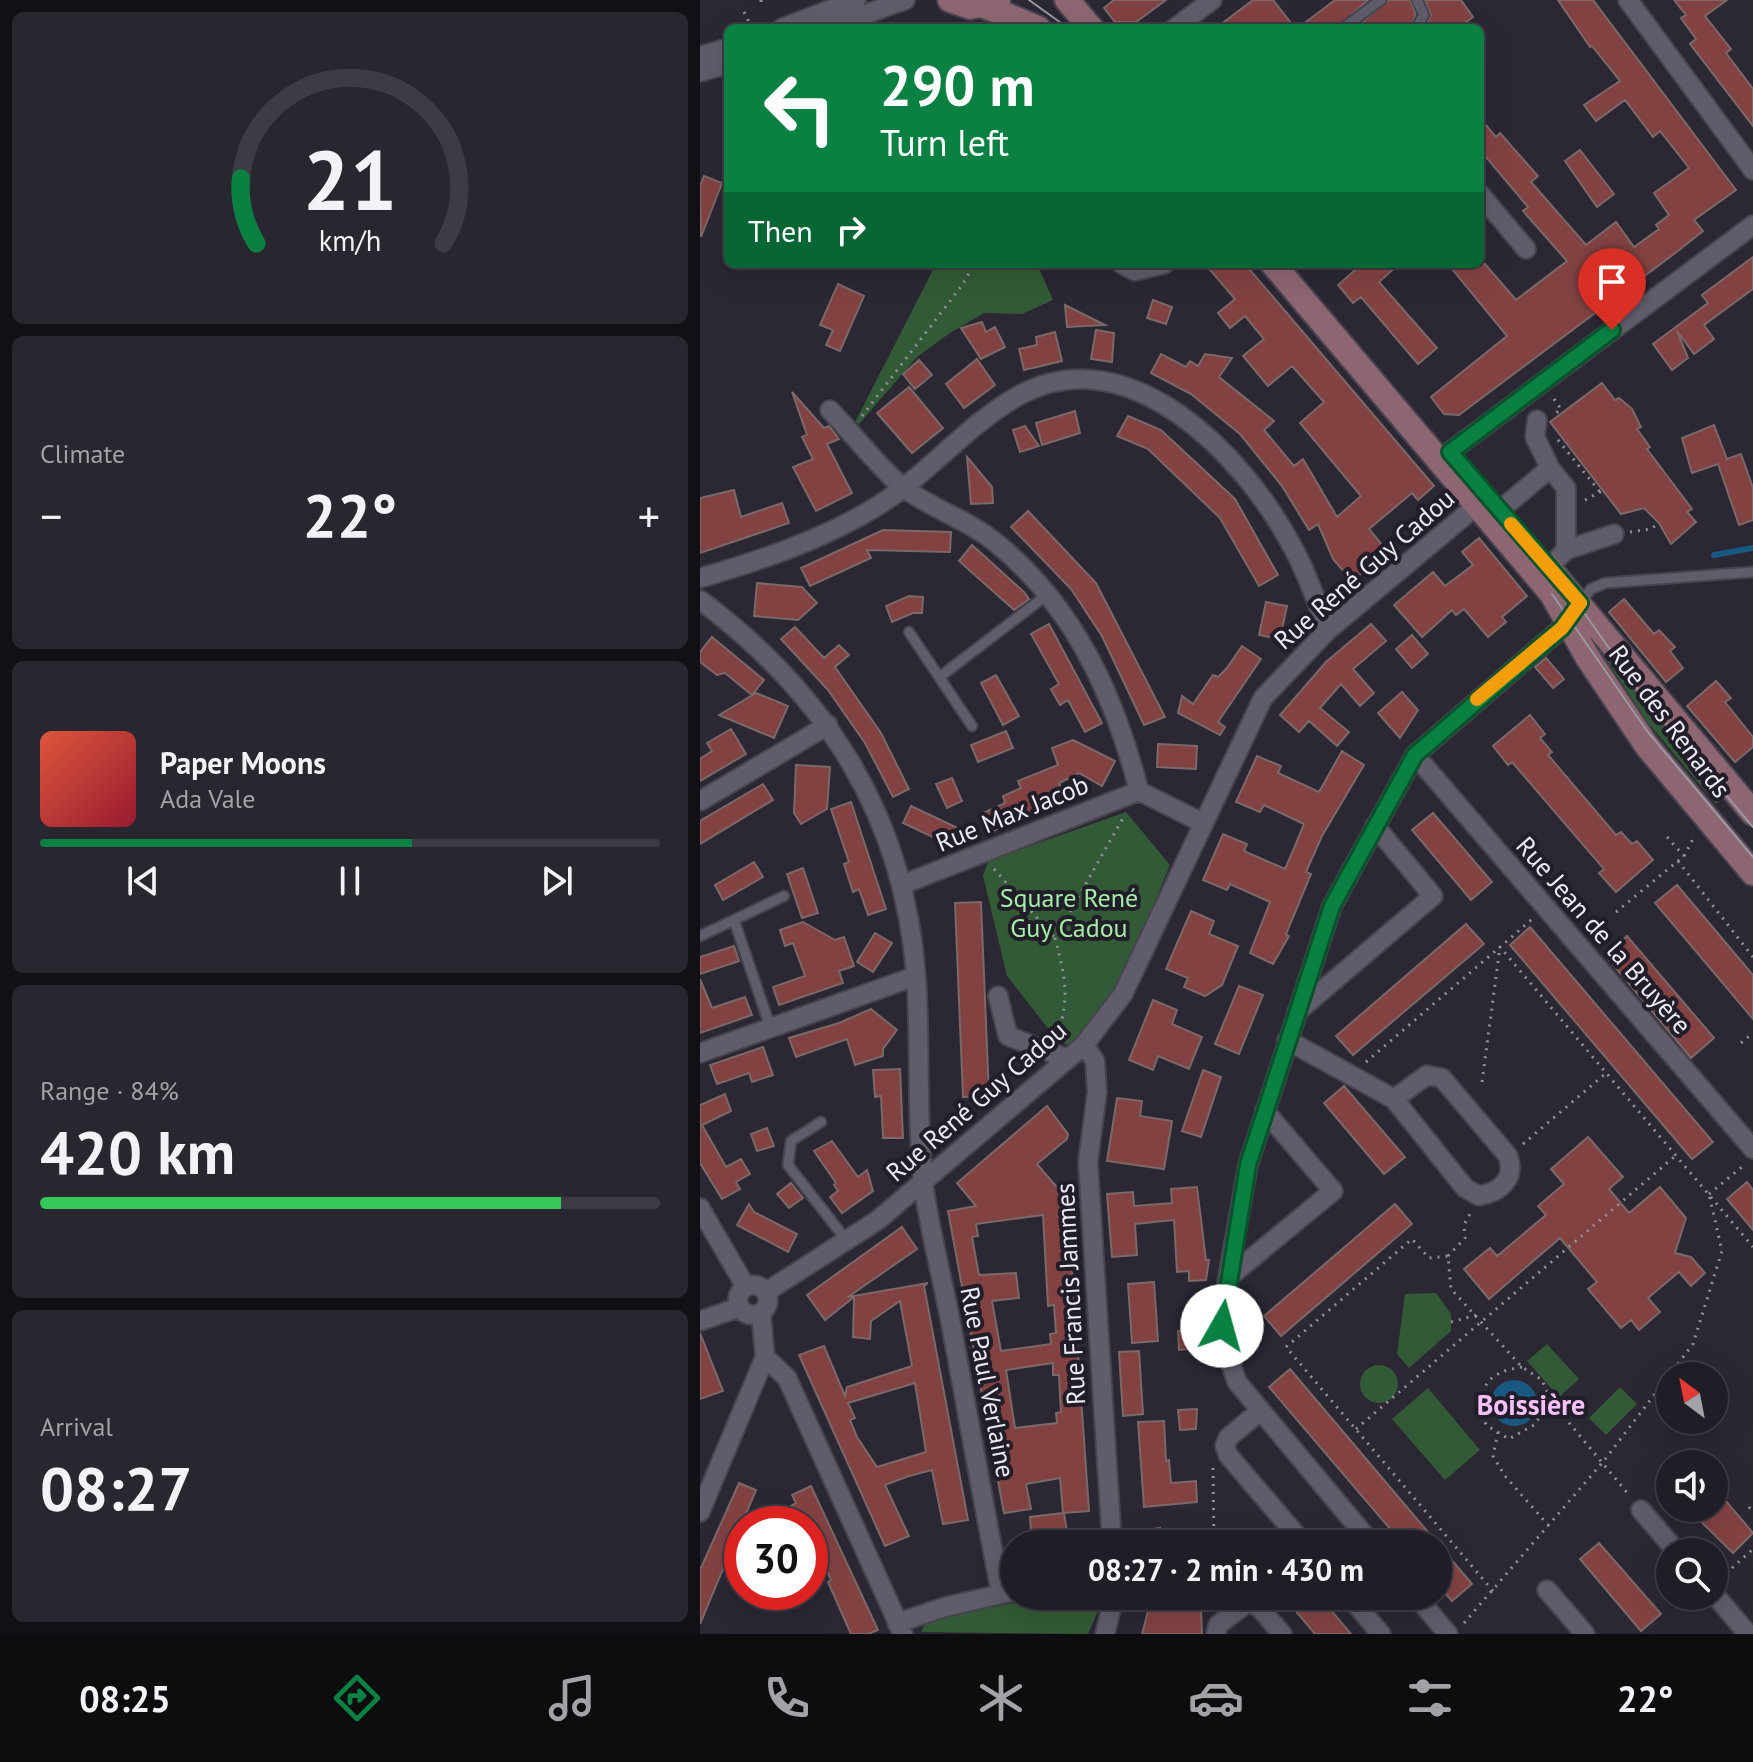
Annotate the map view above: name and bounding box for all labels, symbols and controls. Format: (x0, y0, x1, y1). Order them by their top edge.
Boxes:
text: 290 m (880, 49, 1035, 121)
icon: left (748, 56, 852, 160)
text: Turn left (880, 119, 1009, 166)
text: 21 (303, 125, 397, 233)
icon: right (829, 208, 873, 252)
text: Then (748, 211, 813, 250)
text: km/h (319, 222, 381, 259)
pin (1578, 248, 1646, 330)
icon: arrive (1590, 260, 1634, 304)
text: Climate (40, 437, 125, 470)
text: 22° (303, 476, 397, 554)
street label: Rue René Guy Cadou (1267, 482, 1461, 656)
text: − (40, 487, 62, 544)
text: + (638, 487, 660, 544)
street label: Rue des Renards (1602, 638, 1738, 804)
text: Paper Moons (160, 743, 326, 782)
street label: Rue Max Jacob (931, 767, 1093, 859)
text: Ada Vale (160, 782, 255, 815)
street label: Rue Jean de la Bruyère (1509, 829, 1699, 1041)
icon: previous (121, 859, 165, 903)
icon: pause (328, 859, 372, 903)
icon: next (535, 859, 579, 903)
park label: Square René Guy Cadou (1000, 881, 1138, 944)
street label: Rue René Guy Cadou (879, 1014, 1073, 1188)
text: Range · 84% (40, 1074, 179, 1107)
text: 420 km (40, 1113, 235, 1191)
street label: Rue Francis Jammes (1048, 1182, 1092, 1406)
street label: Rue Paul Verlaine (953, 1284, 1023, 1480)
position arrow (1180, 1284, 1264, 1368)
north arrow (1656, 1362, 1728, 1434)
map controls (1656, 1362, 1728, 1610)
district label: Boissière (1477, 1386, 1585, 1423)
text: Arrival (40, 1410, 113, 1443)
text: 08:27 (40, 1449, 192, 1527)
button: sound (1656, 1450, 1728, 1522)
speed limit sign: 30 (724, 1506, 828, 1610)
button: search (1656, 1538, 1728, 1610)
text: 08:27 · 2 min · 430 m (1088, 1550, 1364, 1589)
icon: directions (329, 1670, 385, 1726)
icon: music (544, 1670, 600, 1726)
icon: phone (759, 1670, 815, 1726)
icon: climate (973, 1670, 1029, 1726)
icon: car (1188, 1670, 1244, 1726)
icon: filters (1402, 1670, 1458, 1726)
text: 08:25 (79, 1675, 171, 1722)
text: 22° (1617, 1675, 1674, 1722)

